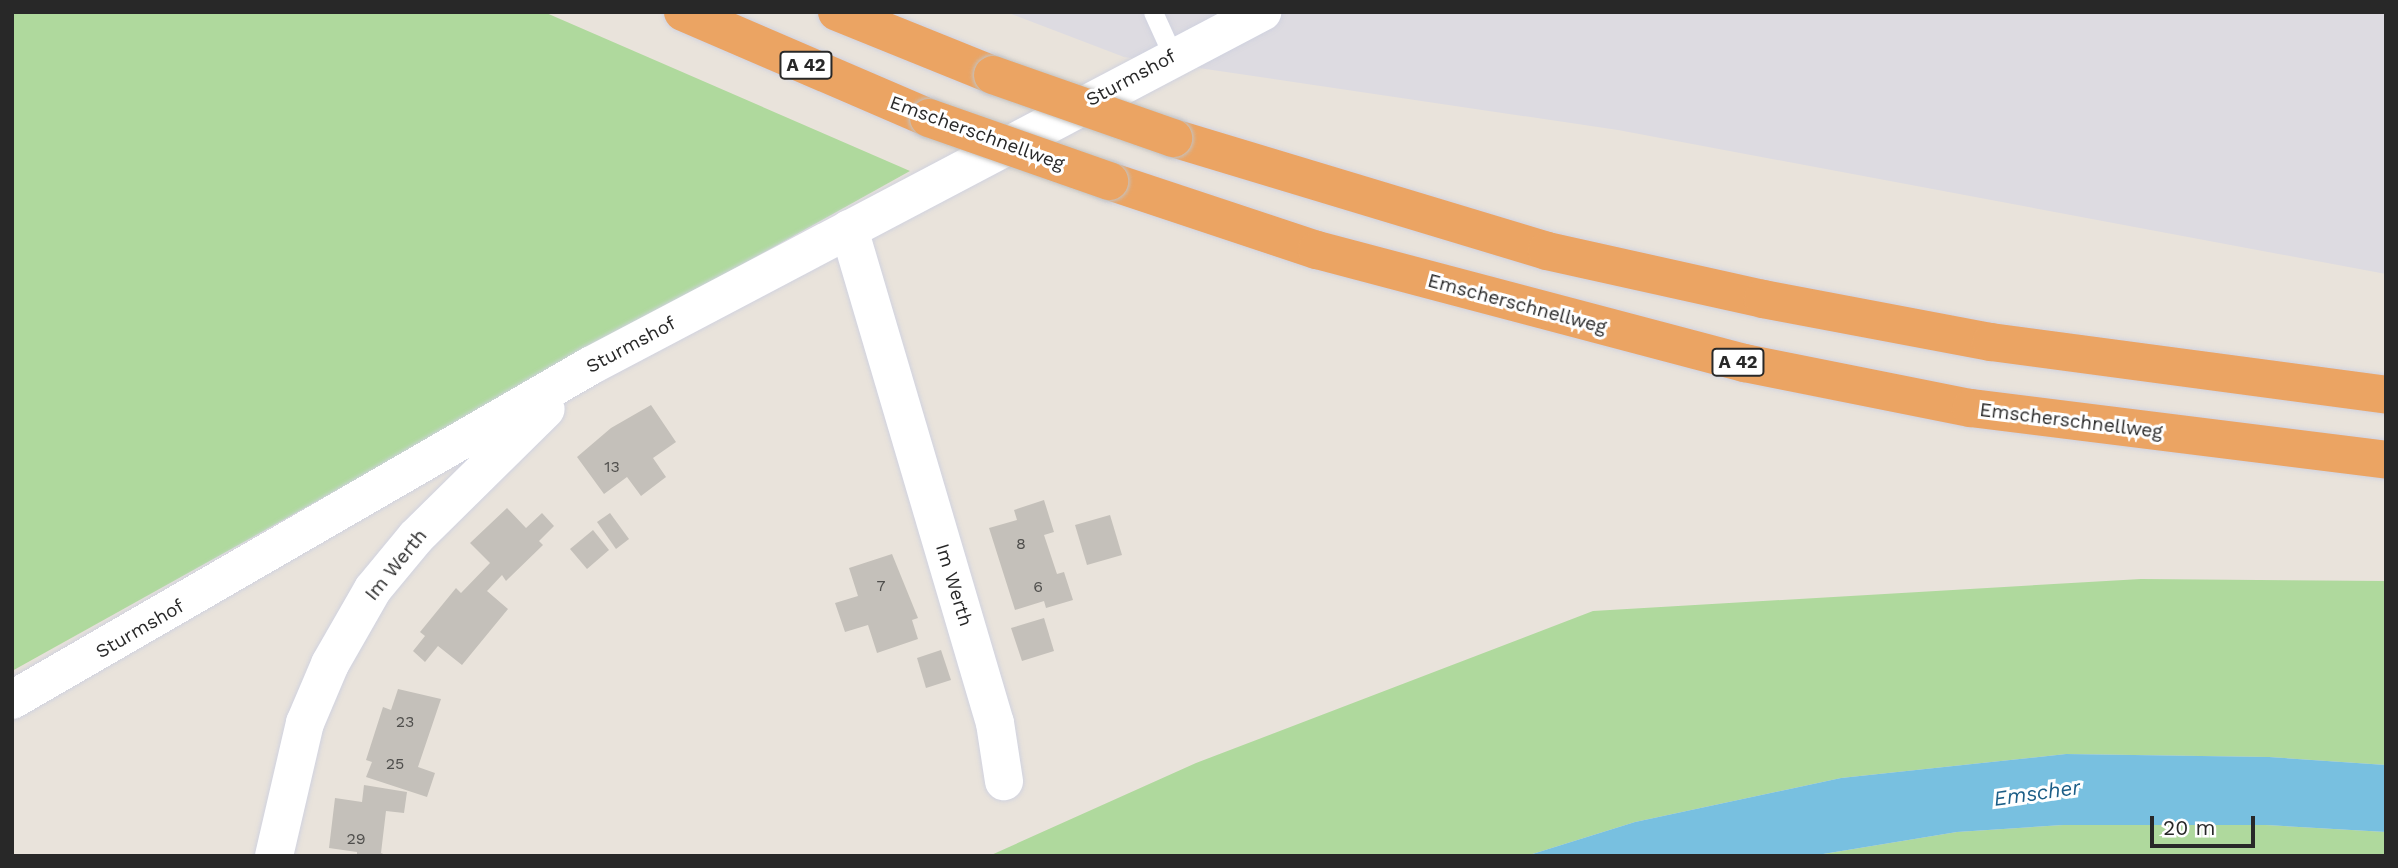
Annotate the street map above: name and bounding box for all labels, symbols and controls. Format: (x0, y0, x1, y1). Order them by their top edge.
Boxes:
street label: Sturmshof (1082, 45, 1180, 111)
road number: A 42 (778, 51, 834, 80)
street label: Emscherschnellweg (887, 91, 1067, 175)
street label: Emscherschnellweg (1425, 269, 1609, 339)
street label: Sturmshof (582, 312, 680, 378)
road number: A 42 (1710, 348, 1766, 376)
street label: Emscherschnellweg (1978, 398, 2164, 444)
house number: 13 (604, 457, 620, 477)
street label: Im Werth (360, 525, 432, 605)
house number: 8 (1016, 534, 1026, 554)
street label: Im Werth (931, 541, 977, 629)
house number: 7 (877, 576, 885, 596)
house number: 6 (1033, 577, 1043, 597)
street label: Sturmshof (92, 595, 188, 663)
house number: 23 (396, 712, 414, 732)
house number: 25 (386, 754, 404, 774)
water label: Emscher (1992, 774, 2082, 812)
scale bar (2153, 802, 2258, 846)
text: 20 m (2163, 815, 2215, 840)
house number: 29 (346, 829, 366, 849)

